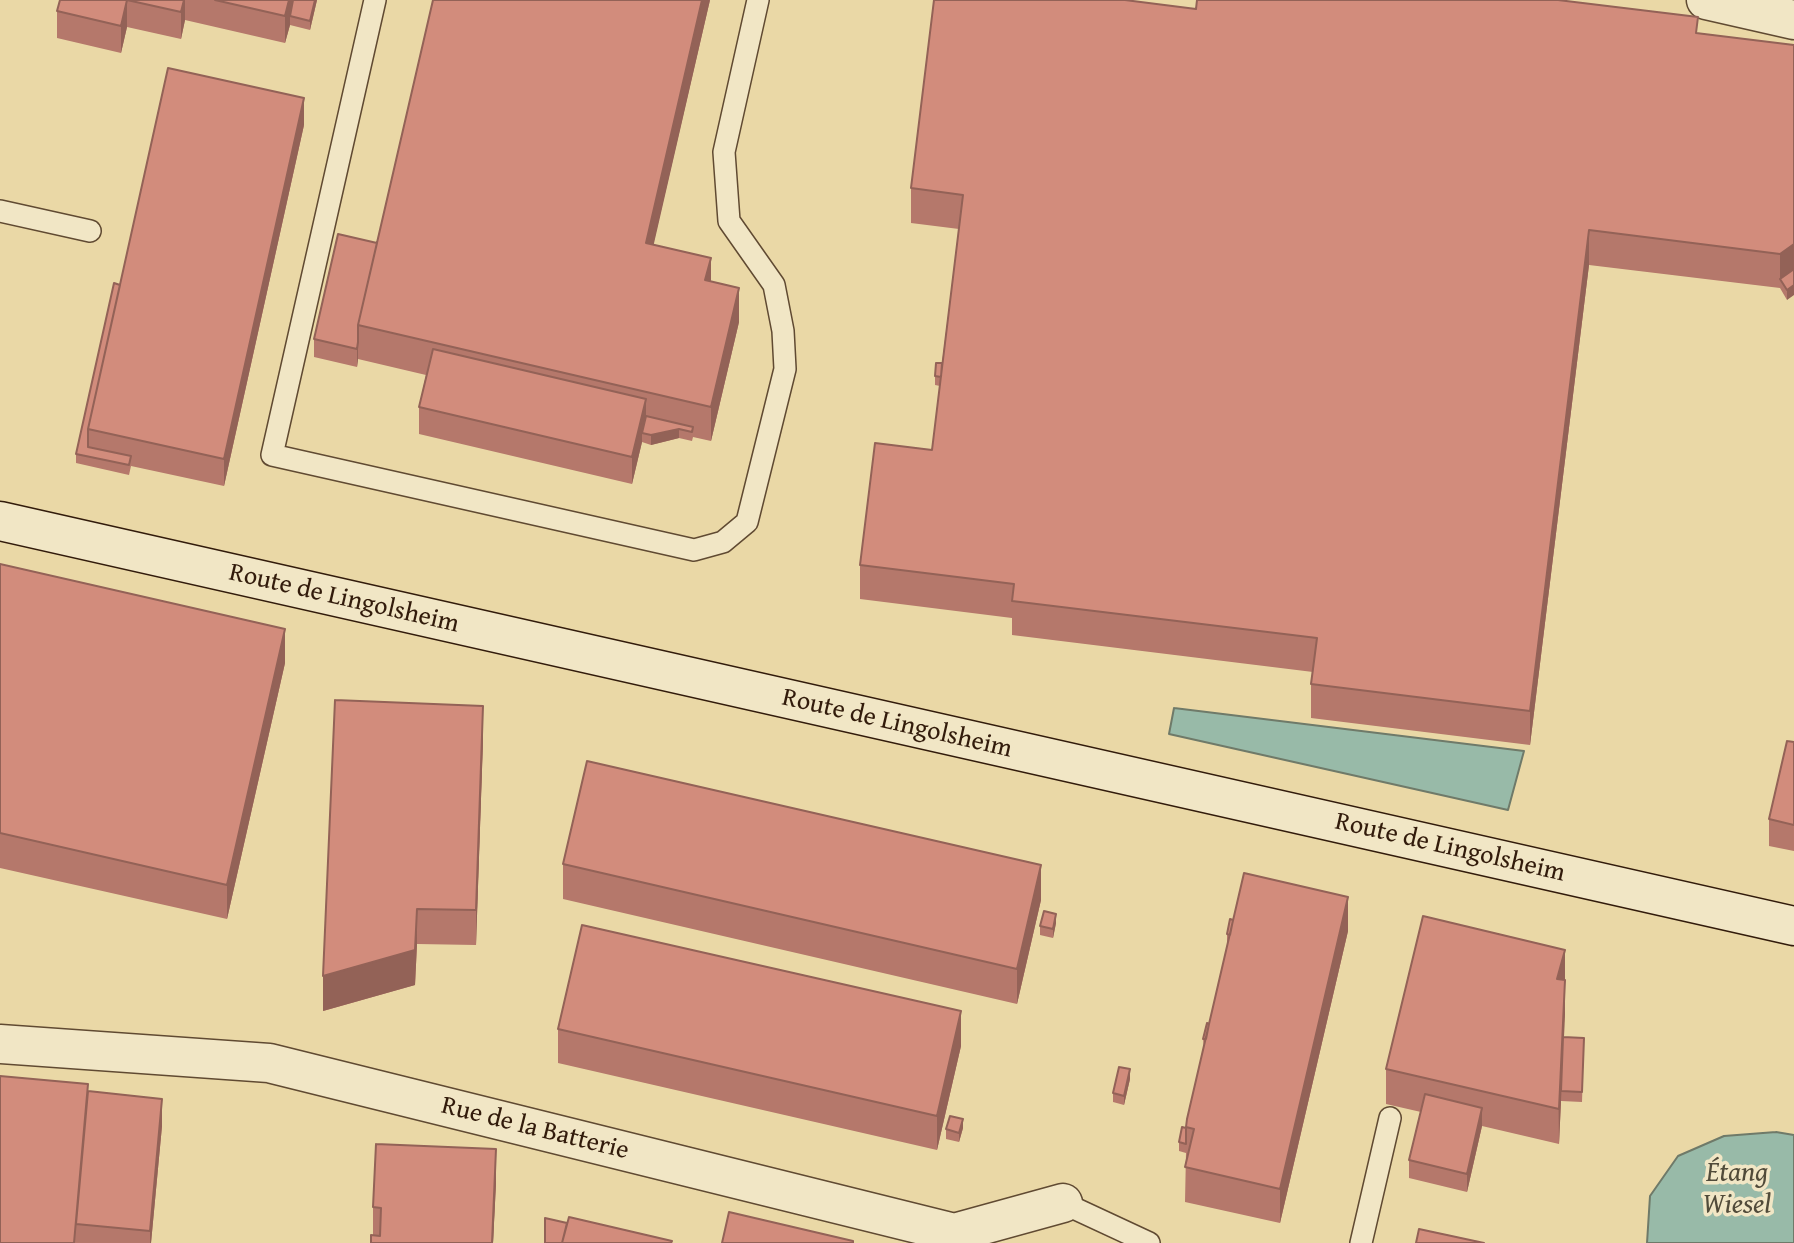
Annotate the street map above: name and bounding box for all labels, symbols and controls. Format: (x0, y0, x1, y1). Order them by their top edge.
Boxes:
street label: Route de Lingolsheim (226, 557, 462, 641)
street label: Route de Lingolsheim (779, 682, 1015, 766)
street label: Route de Lingolsheim (1332, 806, 1568, 890)
street label: Rue de la Batterie (438, 1091, 632, 1167)
water label: Étang Wiesel (1703, 1157, 1771, 1223)

